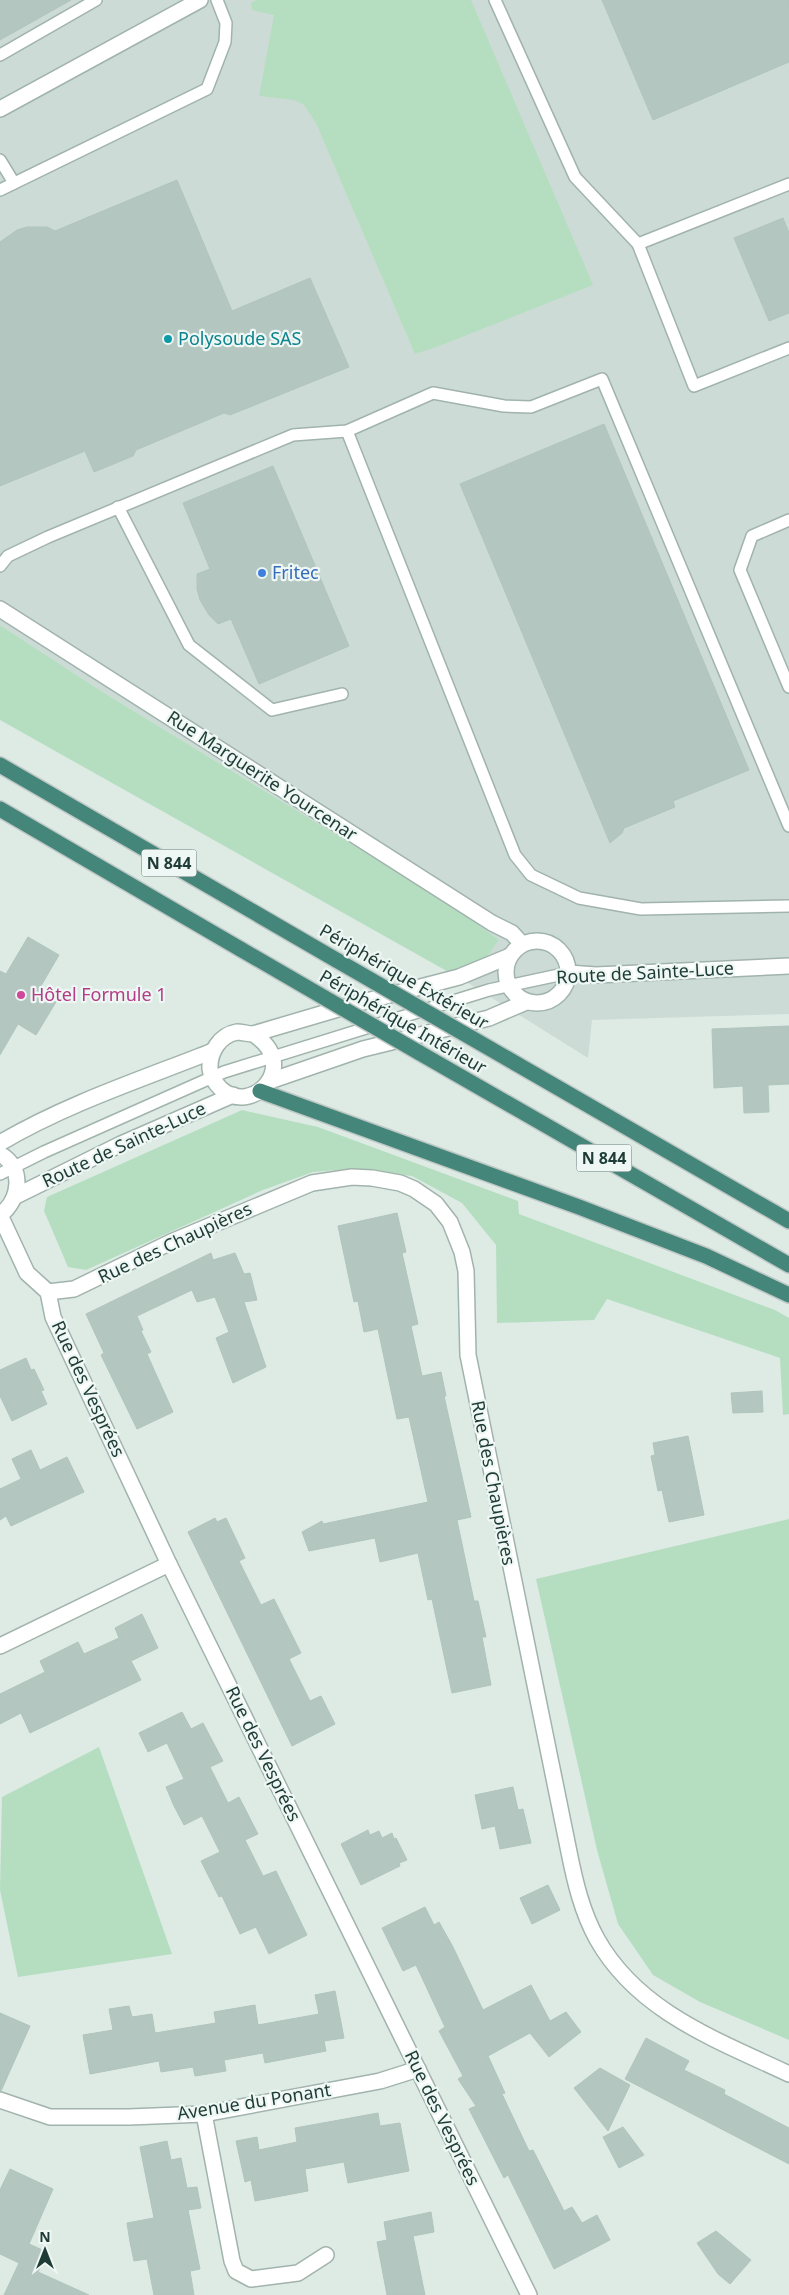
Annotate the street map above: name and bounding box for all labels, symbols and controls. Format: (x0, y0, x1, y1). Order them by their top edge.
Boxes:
place label: Polysoude SAS (178, 326, 302, 350)
marker: Polysoude SAS (162, 333, 174, 345)
place label: Fritec (272, 560, 319, 584)
marker: Fritec (256, 567, 268, 579)
street label: Rue Marguerite Yourcenar (163, 705, 363, 846)
road number: N 844 (142, 850, 196, 876)
street label: Périphérique Extérieur (316, 918, 494, 1035)
street label: Route de Sainte-Luce (555, 955, 734, 989)
street label: Périphérique Intérieur (316, 963, 492, 1079)
place label: Hôtel Formule 1 (31, 982, 167, 1006)
marker: Hôtel Formule 1 (15, 989, 27, 1001)
street label: Route de Sainte-Luce (38, 1096, 209, 1193)
road number: N 844 (576, 1144, 632, 1172)
street label: Rue des Chaupières (94, 1196, 255, 1288)
street label: Rue des Vesprées (47, 1316, 131, 1461)
street label: Rue des Chaupières (466, 1398, 522, 1567)
street label: Rue des Vesprées (221, 1682, 307, 1825)
street label: Rue des Vesprées (400, 2046, 486, 2189)
street label: Avenue du Ponant (175, 2077, 333, 2125)
north arrow (20, 2225, 70, 2275)
text: N (39, 2227, 51, 2246)

